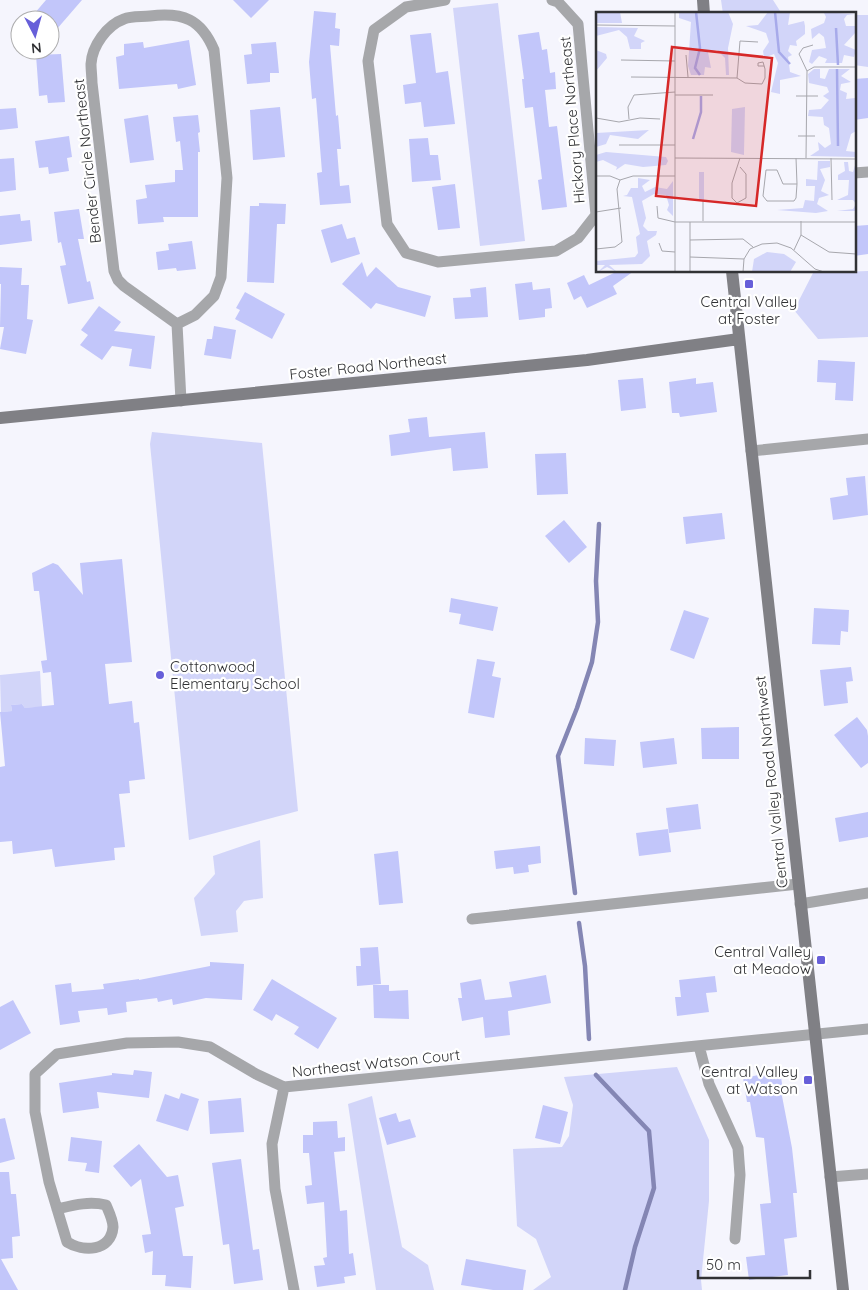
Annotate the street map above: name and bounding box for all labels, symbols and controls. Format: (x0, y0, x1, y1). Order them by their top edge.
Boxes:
north arrow (10, 10, 60, 60)
inset map (596, 12, 856, 272)
street label: Hickory Place Northeast (555, 36, 589, 204)
text: N (30, 38, 42, 57)
street label: Bender Circle Northeast (69, 78, 105, 244)
marker: Central Valley at Foster (743, 278, 755, 290)
place label: Central Valley at Foster (701, 292, 797, 328)
street label: Foster Road Northeast (288, 348, 448, 384)
place label: Cottonwood Elementary School (170, 657, 300, 693)
marker: Cottonwood Elementary School (154, 669, 166, 681)
street label: Central Valley Road Northwest (750, 675, 792, 889)
place label: Central Valley at Meadow (714, 942, 811, 978)
marker: Central Valley at Meadow (815, 954, 827, 966)
street label: Northeast Watson Court (291, 1045, 461, 1081)
place label: Central Valley at Watson (701, 1062, 798, 1098)
marker: Central Valley at Watson (802, 1074, 814, 1086)
scale bar (698, 1248, 810, 1280)
text: 50 m (706, 1255, 741, 1274)

